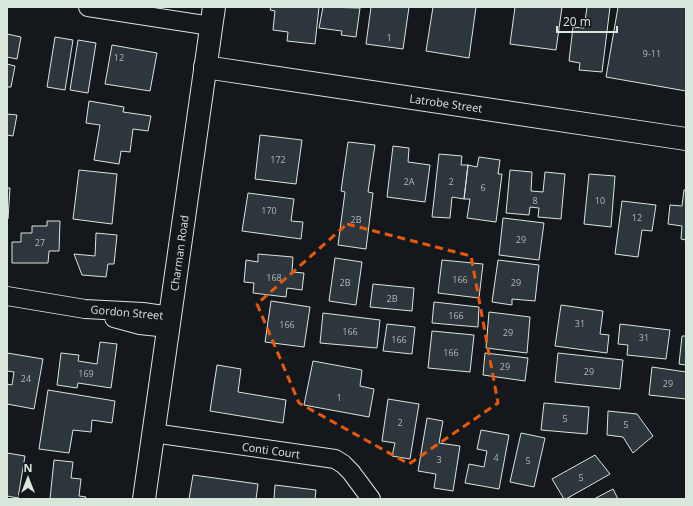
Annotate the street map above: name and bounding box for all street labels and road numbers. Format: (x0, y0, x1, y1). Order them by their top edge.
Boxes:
street label: Latrobe Street (409, 90, 483, 116)
street label: Charman Road (166, 214, 192, 292)
street label: Gordon Street (90, 301, 164, 323)
street label: Conti Court (241, 438, 301, 462)

